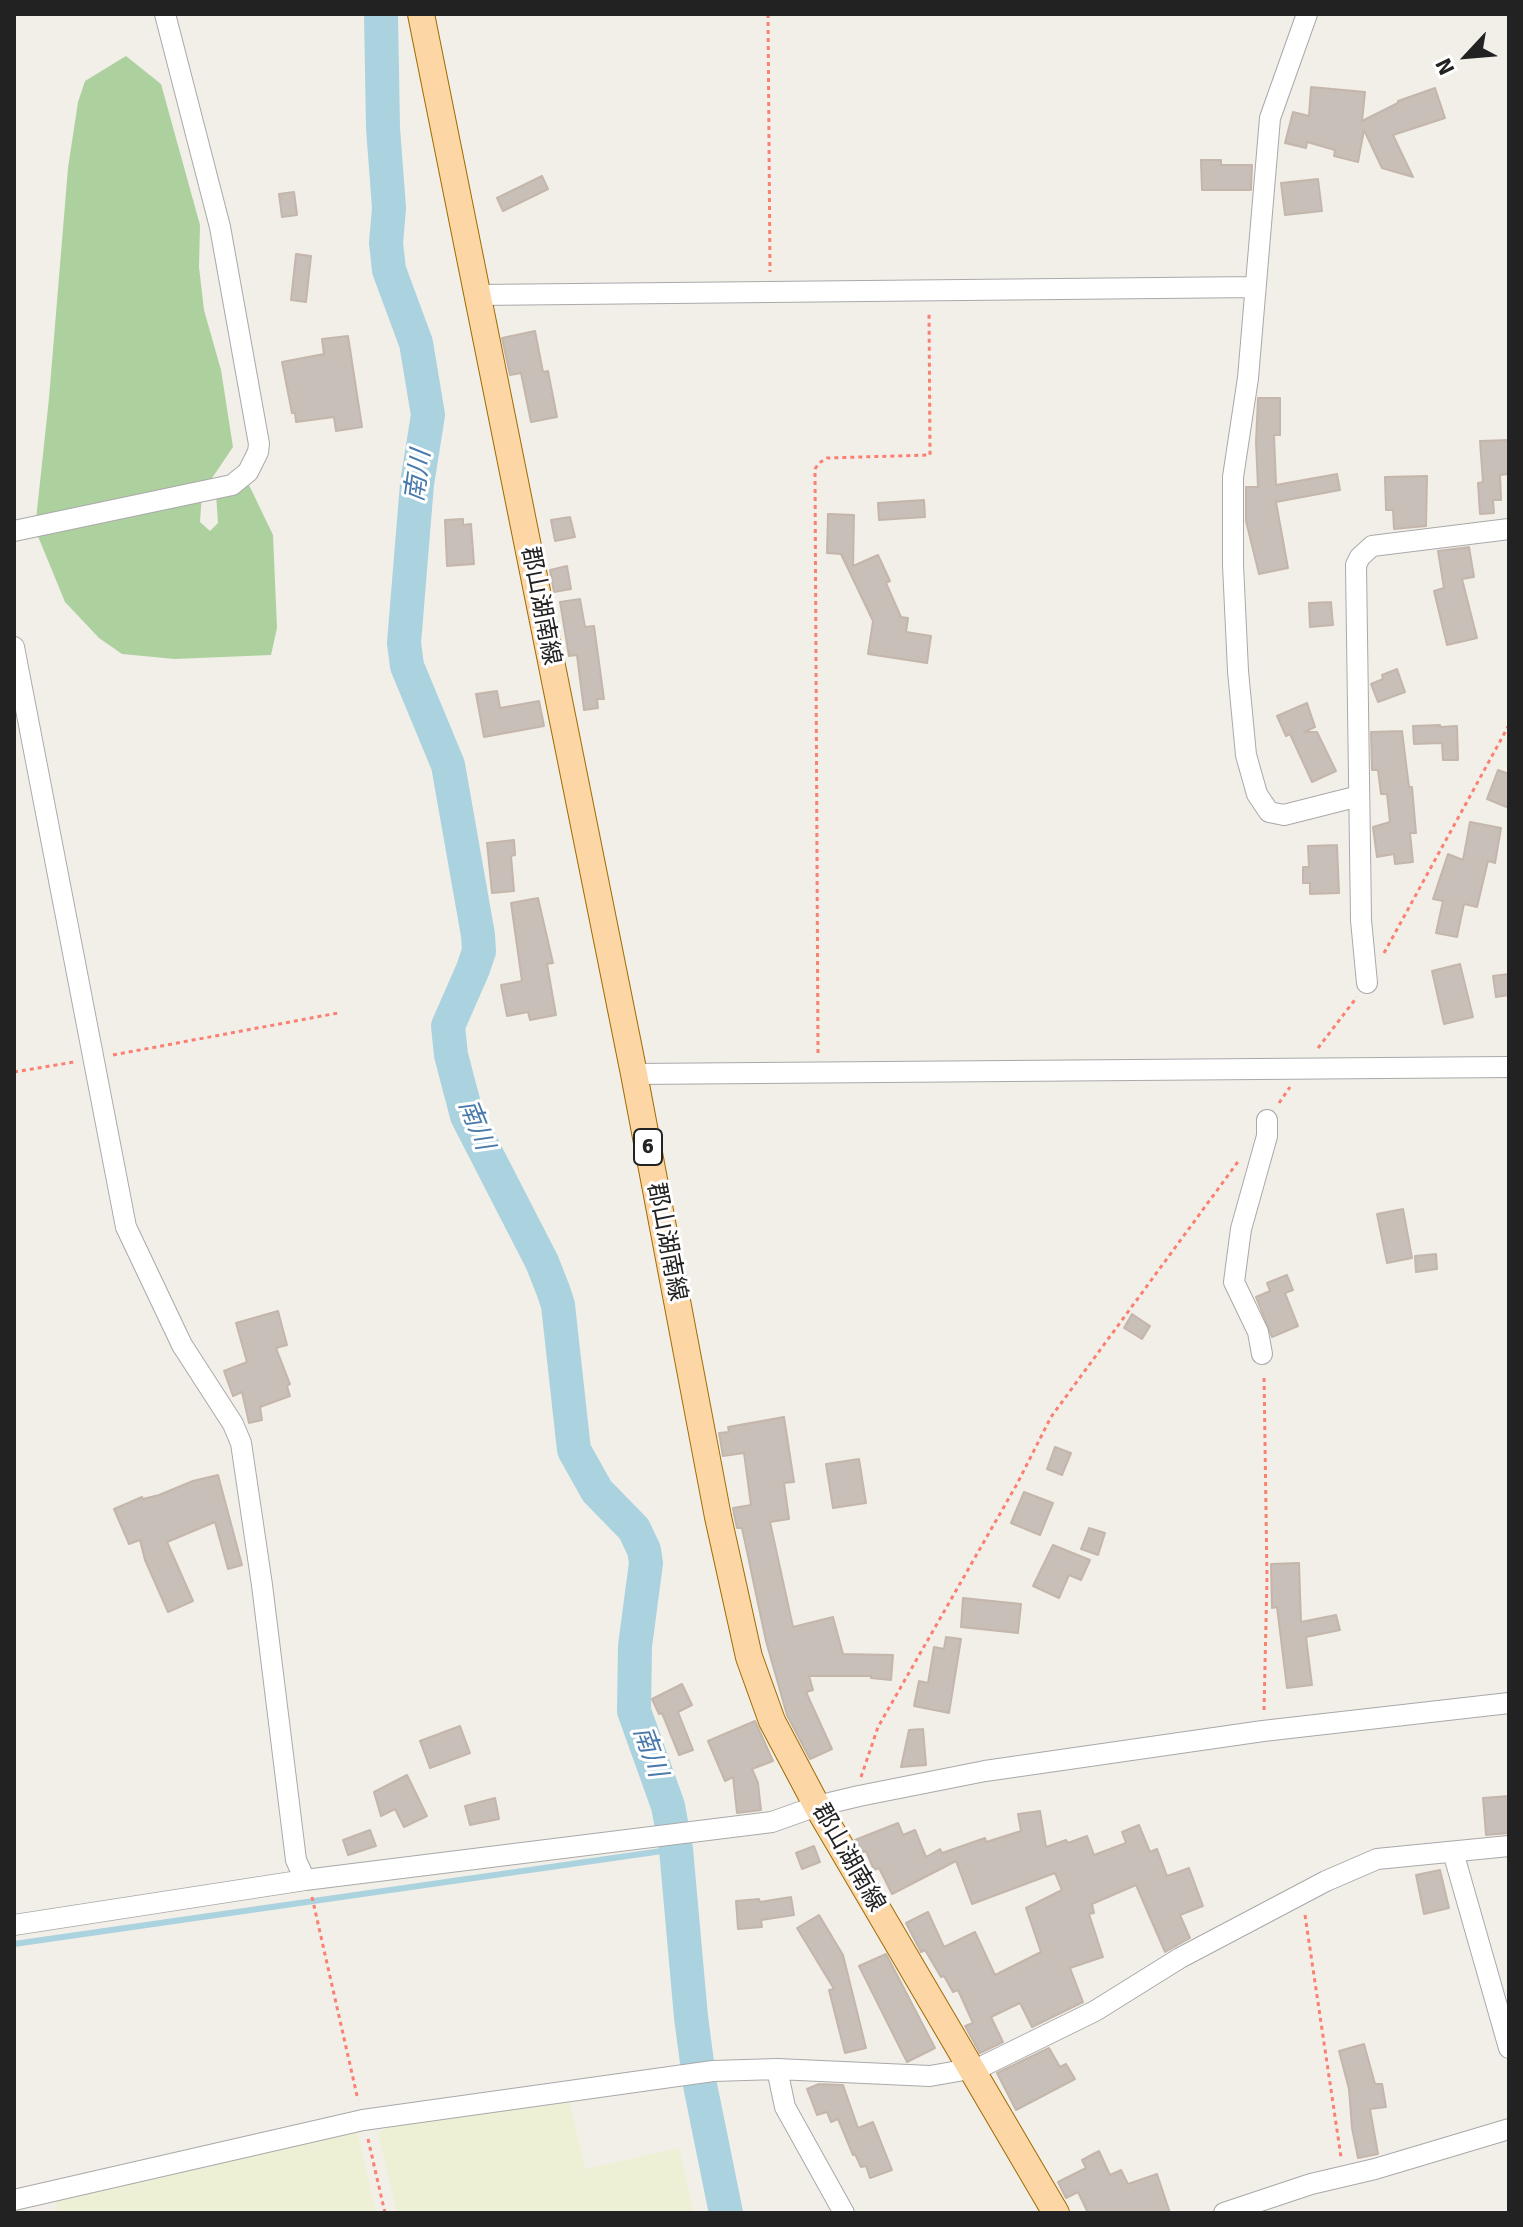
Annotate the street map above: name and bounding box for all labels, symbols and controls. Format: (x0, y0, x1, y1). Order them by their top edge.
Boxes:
north arrow (1427, 16, 1507, 96)
text: N (1429, 54, 1460, 80)
water label: 南川 (400, 448, 438, 504)
street label: 郡山湖南線 (514, 544, 566, 668)
water label: 南川 (451, 1095, 499, 1155)
road number: 6 (634, 1129, 662, 1165)
street label: 郡山湖南線 (640, 1180, 692, 1304)
water label: 南川 (625, 1722, 673, 1782)
street label: 郡山湖南線 (806, 1799, 890, 1917)

